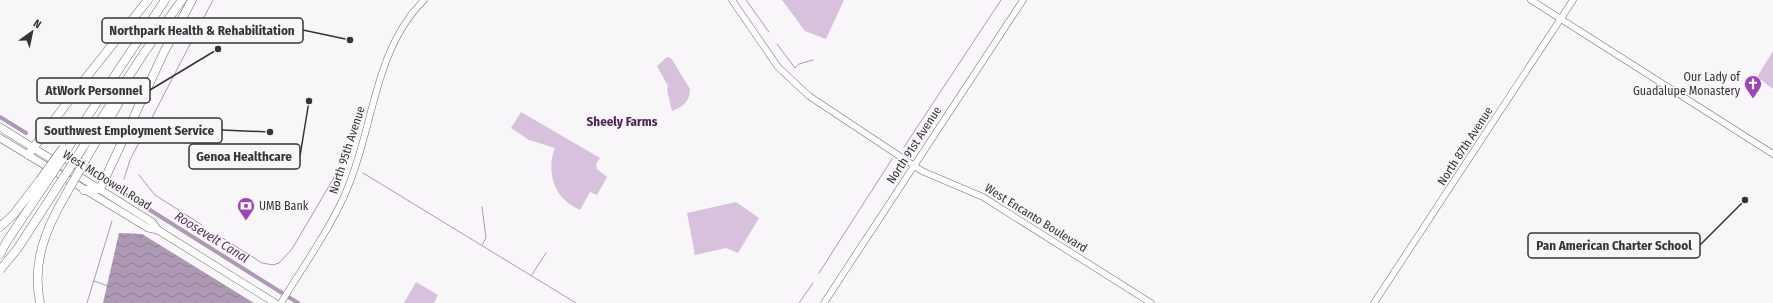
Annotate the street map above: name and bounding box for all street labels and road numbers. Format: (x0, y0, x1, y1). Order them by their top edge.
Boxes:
street label: North 95th Avenue (326, 104, 368, 196)
street label: North 91st Avenue (884, 104, 944, 186)
street label: North 87th Avenue (1434, 104, 1496, 188)
street label: West McDowell Road (60, 147, 154, 213)
street label: West Encanto Boulevard (982, 181, 1090, 255)

